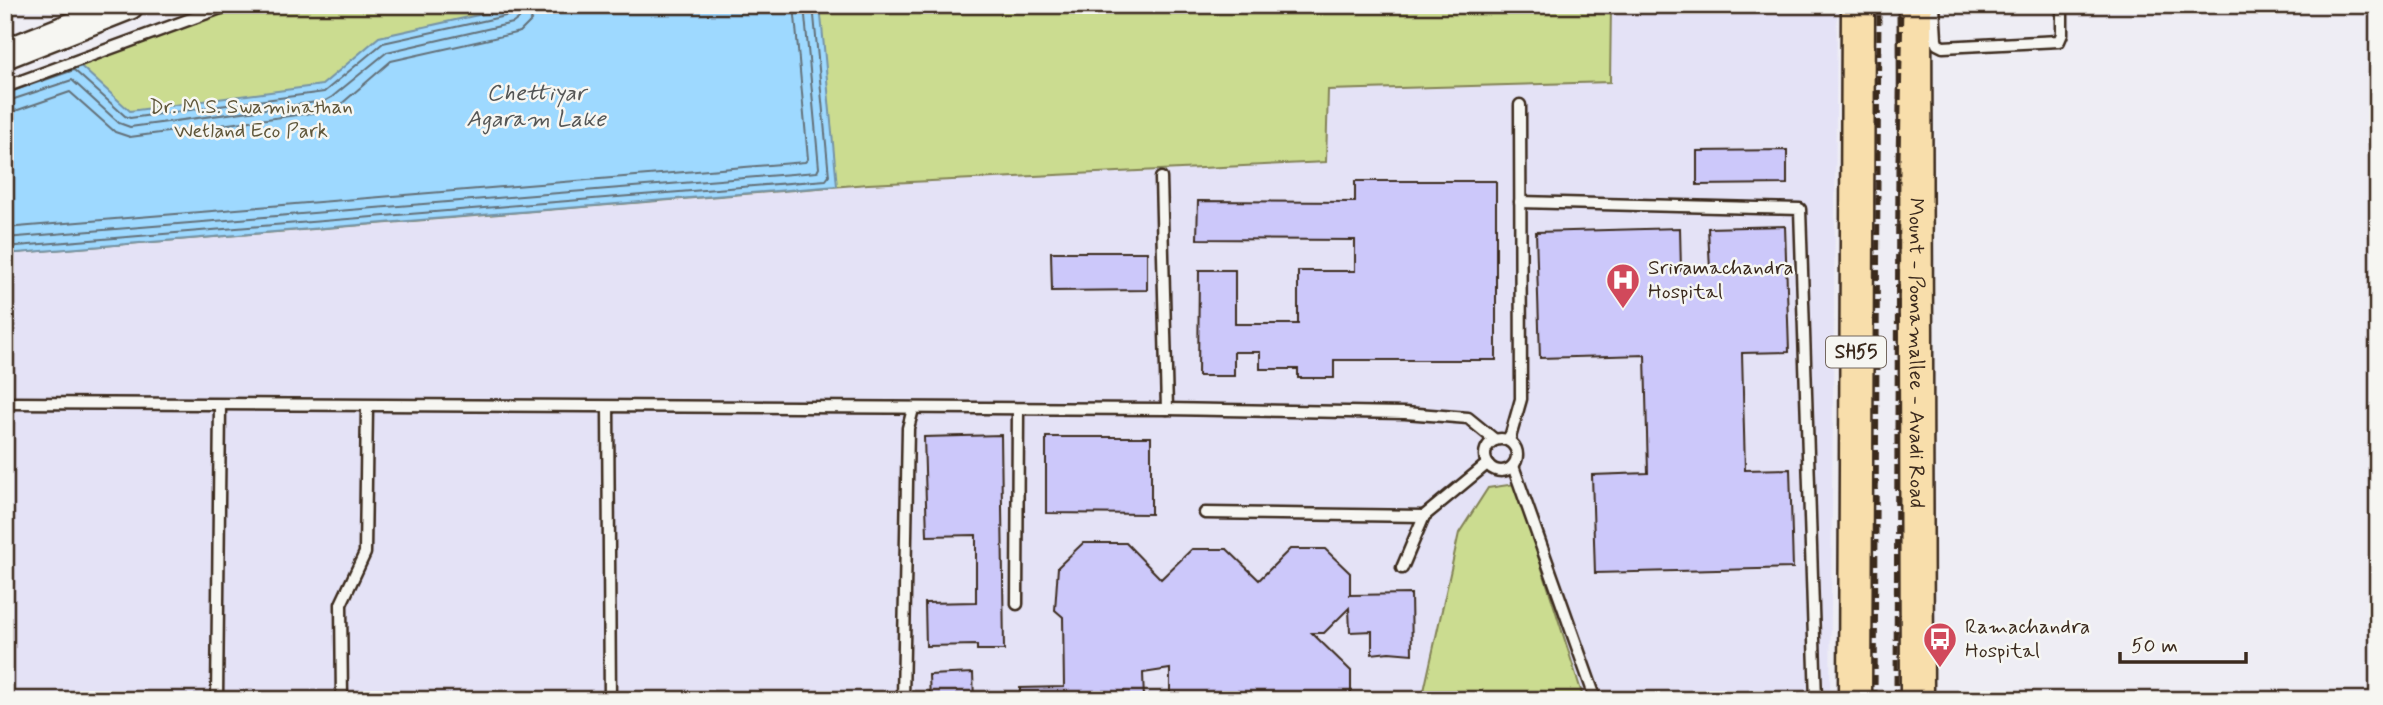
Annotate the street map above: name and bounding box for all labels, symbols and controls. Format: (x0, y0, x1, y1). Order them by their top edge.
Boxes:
water label: Chettiyar Agaram Lake (466, 79, 607, 135)
park label: Dr. M.S. Swaminathan Wetland Eco Park (149, 93, 353, 145)
street label: Mount - Poonamallee - Avadi Road (1902, 198, 1930, 508)
place label: Sriramachandra Hospital (1648, 254, 1794, 306)
hospital icon: Sriramachandra Hospital (1604, 261, 1642, 310)
road number: SH55 (1826, 336, 1886, 368)
place label: Ramachandra Hospital (1965, 613, 2090, 665)
bus stop icon: Ramachandra Hospital (1921, 620, 1959, 669)
scale bar (2120, 621, 2246, 665)
text: 50 m (2131, 632, 2178, 660)

